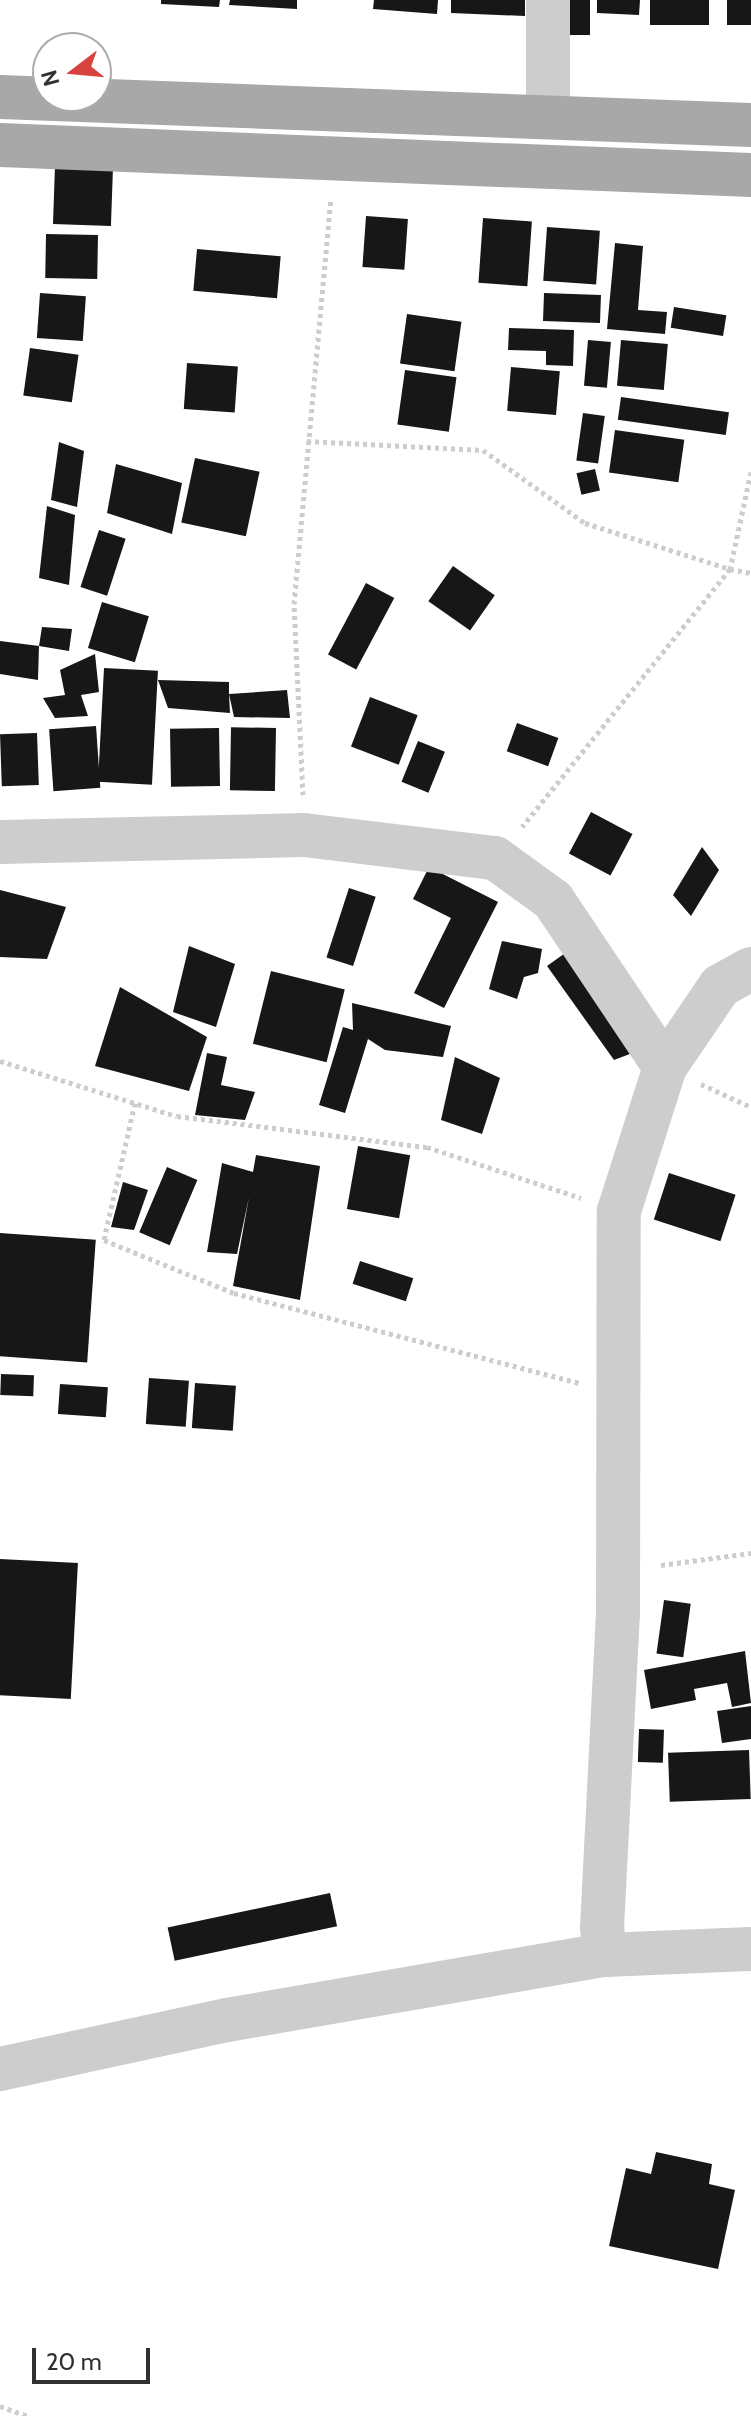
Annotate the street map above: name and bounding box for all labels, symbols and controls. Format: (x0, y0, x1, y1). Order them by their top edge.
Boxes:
north arrow (32, 32, 112, 112)
text: N (35, 67, 65, 89)
scale bar (36, 2332, 154, 2382)
text: 20 m (46, 2347, 102, 2376)

